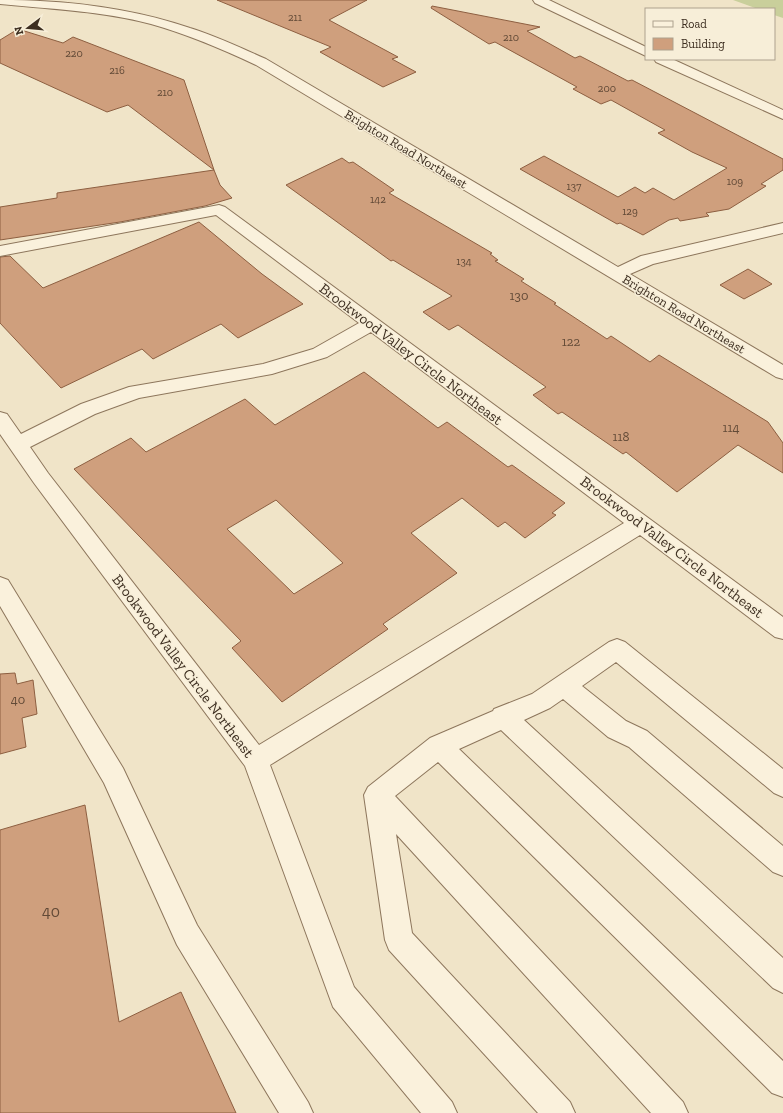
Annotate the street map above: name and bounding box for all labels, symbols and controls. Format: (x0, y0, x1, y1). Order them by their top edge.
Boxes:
north arrow (8, 8, 48, 48)
legend (645, 8, 775, 60)
house number: 211 (288, 11, 303, 24)
text: Road (681, 17, 707, 31)
text: N (11, 24, 26, 36)
house number: 210 (503, 31, 519, 44)
text: Building (681, 37, 725, 51)
house number: 220 (65, 47, 83, 60)
house number: 216 (109, 64, 125, 77)
house number: 200 (598, 82, 616, 95)
house number: 210 (157, 86, 173, 99)
street label: Brighton Road Northeast (342, 106, 470, 192)
house number: 109 (727, 175, 743, 188)
house number: 137 (567, 180, 581, 193)
house number: 142 (370, 193, 386, 206)
house number: 129 (622, 205, 638, 218)
house number: 134 (456, 255, 472, 268)
street label: Brighton Road Northeast (620, 271, 748, 357)
street label: Brookwood Valley Circle Northeast (316, 279, 506, 429)
house number: 130 (510, 288, 528, 303)
house number: 122 (562, 334, 580, 349)
house number: 114 (722, 420, 740, 435)
house number: 118 (612, 429, 630, 444)
street label: Brookwood Valley Circle Northeast (577, 472, 767, 622)
street label: Brookwood Valley Circle Northeast (108, 571, 258, 761)
house number: 40 (11, 692, 25, 707)
house number: 40 (42, 902, 60, 921)

